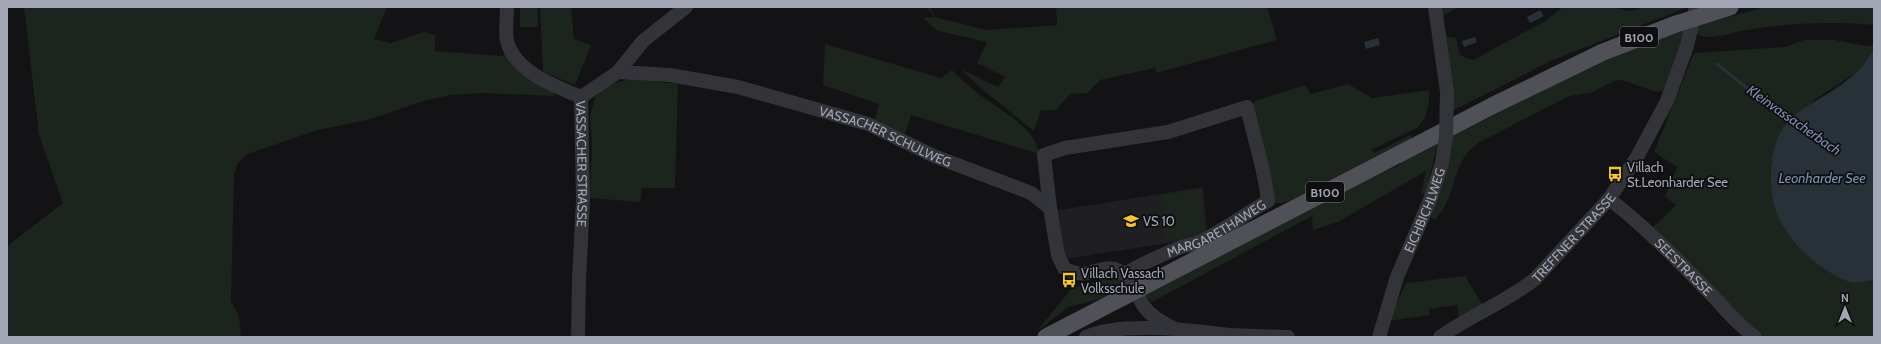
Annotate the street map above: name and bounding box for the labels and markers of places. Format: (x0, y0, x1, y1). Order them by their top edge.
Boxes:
place label: Villach St.Leonharder See (1627, 159, 1728, 190)
bus stop icon: Villach St.Leonharder See (1606, 165, 1624, 183)
school or university icon: VS 10 (1122, 212, 1140, 230)
place label: VS 10 (1143, 213, 1175, 229)
place label: Villach Vassach Volksschule (1081, 265, 1164, 296)
bus stop icon: Villach Vassach Volksschule (1060, 271, 1078, 289)

